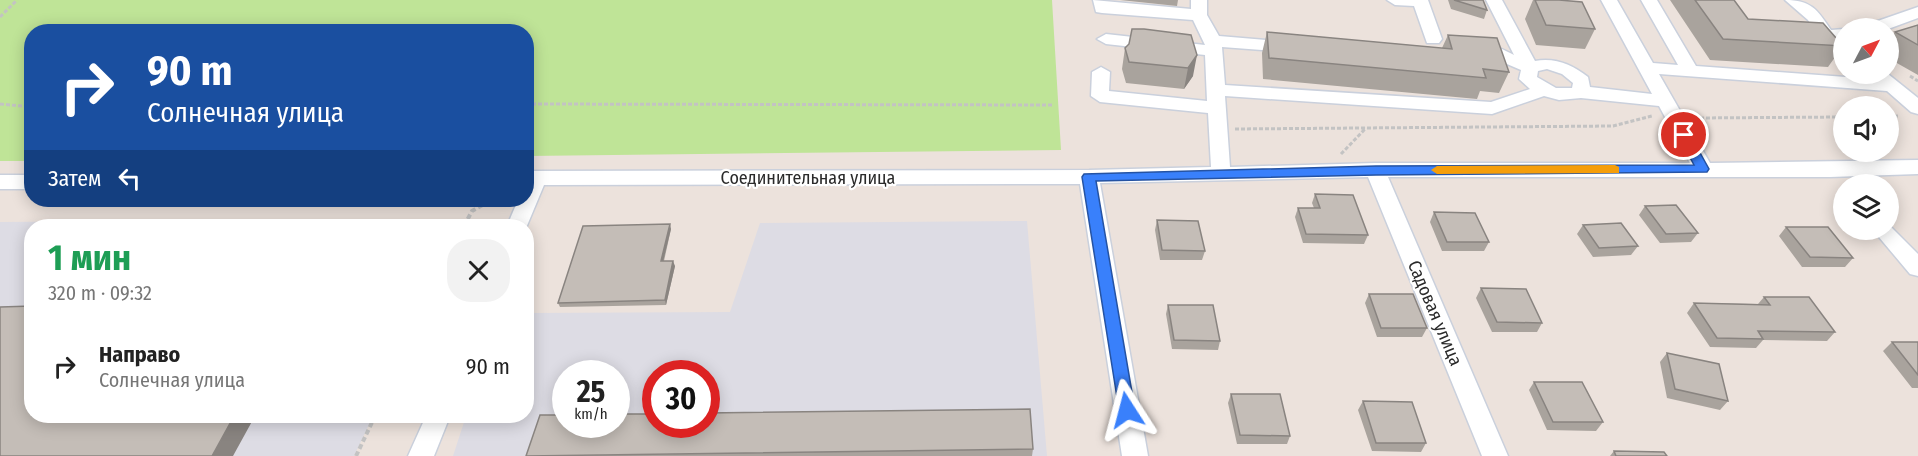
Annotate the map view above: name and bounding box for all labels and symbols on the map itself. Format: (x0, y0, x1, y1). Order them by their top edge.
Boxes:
north arrow (1833, 18, 1899, 84)
pin (1658, 109, 1709, 160)
street label: Соединительная улица (721, 167, 896, 189)
street label: Садовая улица (1403, 257, 1467, 369)
speed limit sign: 30 (642, 360, 720, 438)
position arrow (1095, 378, 1159, 442)

